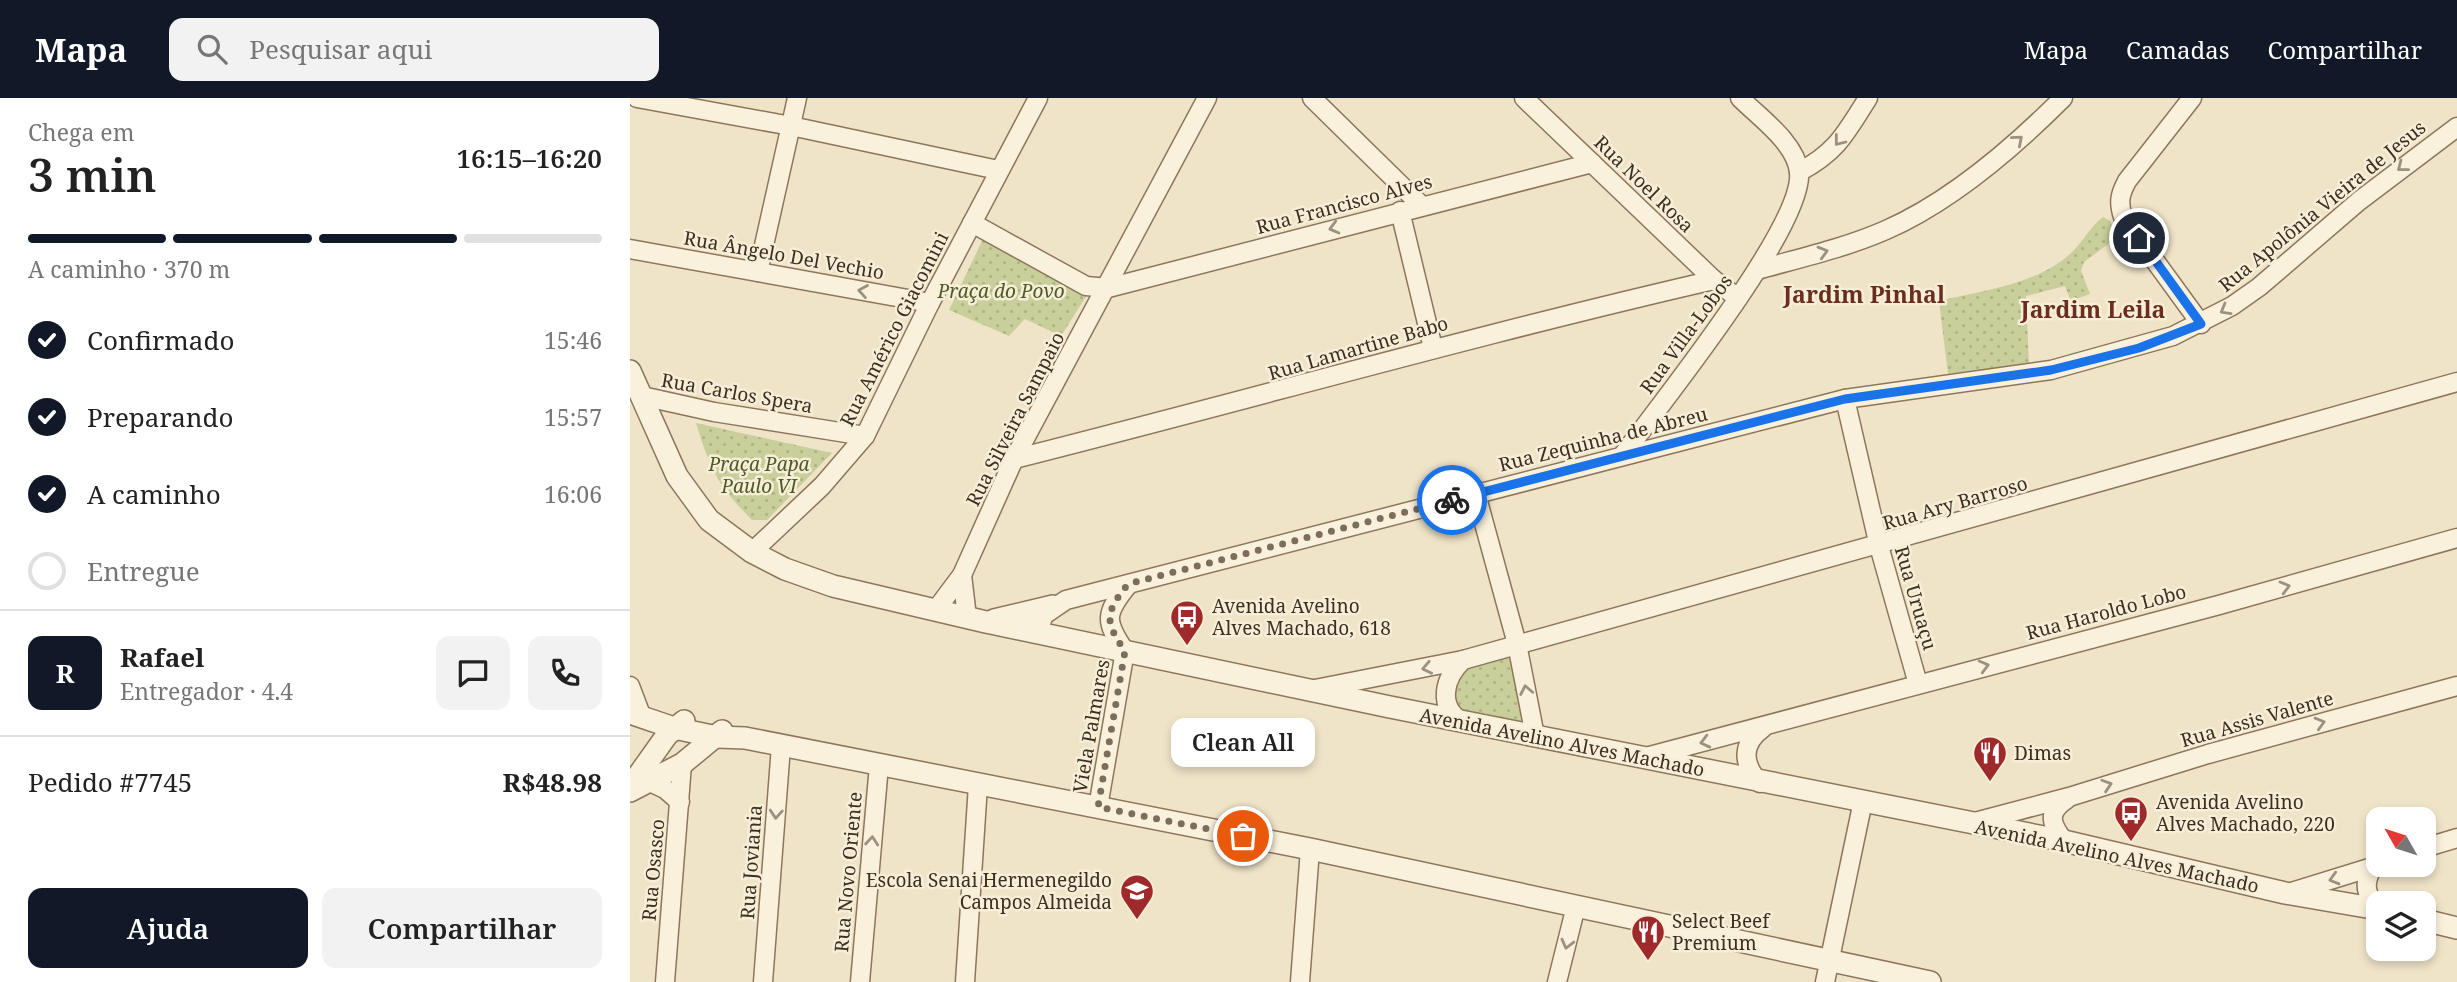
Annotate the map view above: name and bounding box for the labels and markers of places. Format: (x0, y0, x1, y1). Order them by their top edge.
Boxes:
pin (2109, 208, 2169, 268)
place label: Avenida Avelino Alves Machado, 618 (1212, 593, 1391, 641)
bus stop icon: Avenida Avelino Alves Machado, 618 (1168, 598, 1206, 647)
callout: Clean All (1171, 717, 1315, 766)
restaurant icon: Dimas (1971, 734, 2009, 783)
place label: Dimas (2014, 740, 2071, 766)
place label: Avenida Avelino Alves Machado, 220 (2156, 789, 2335, 837)
bus stop icon: Avenida Avelino Alves Machado, 220 (2112, 794, 2150, 843)
pin (1213, 806, 1273, 866)
place label: Escola Senai Hermenegildo Campos Almeida (866, 867, 1112, 915)
school or university icon: Escola Senai Hermenegildo Campos Almeida (1118, 872, 1156, 921)
place label: Select Beef Premium (1672, 908, 1771, 956)
restaurant icon: Select Beef Premium (1629, 913, 1667, 962)

